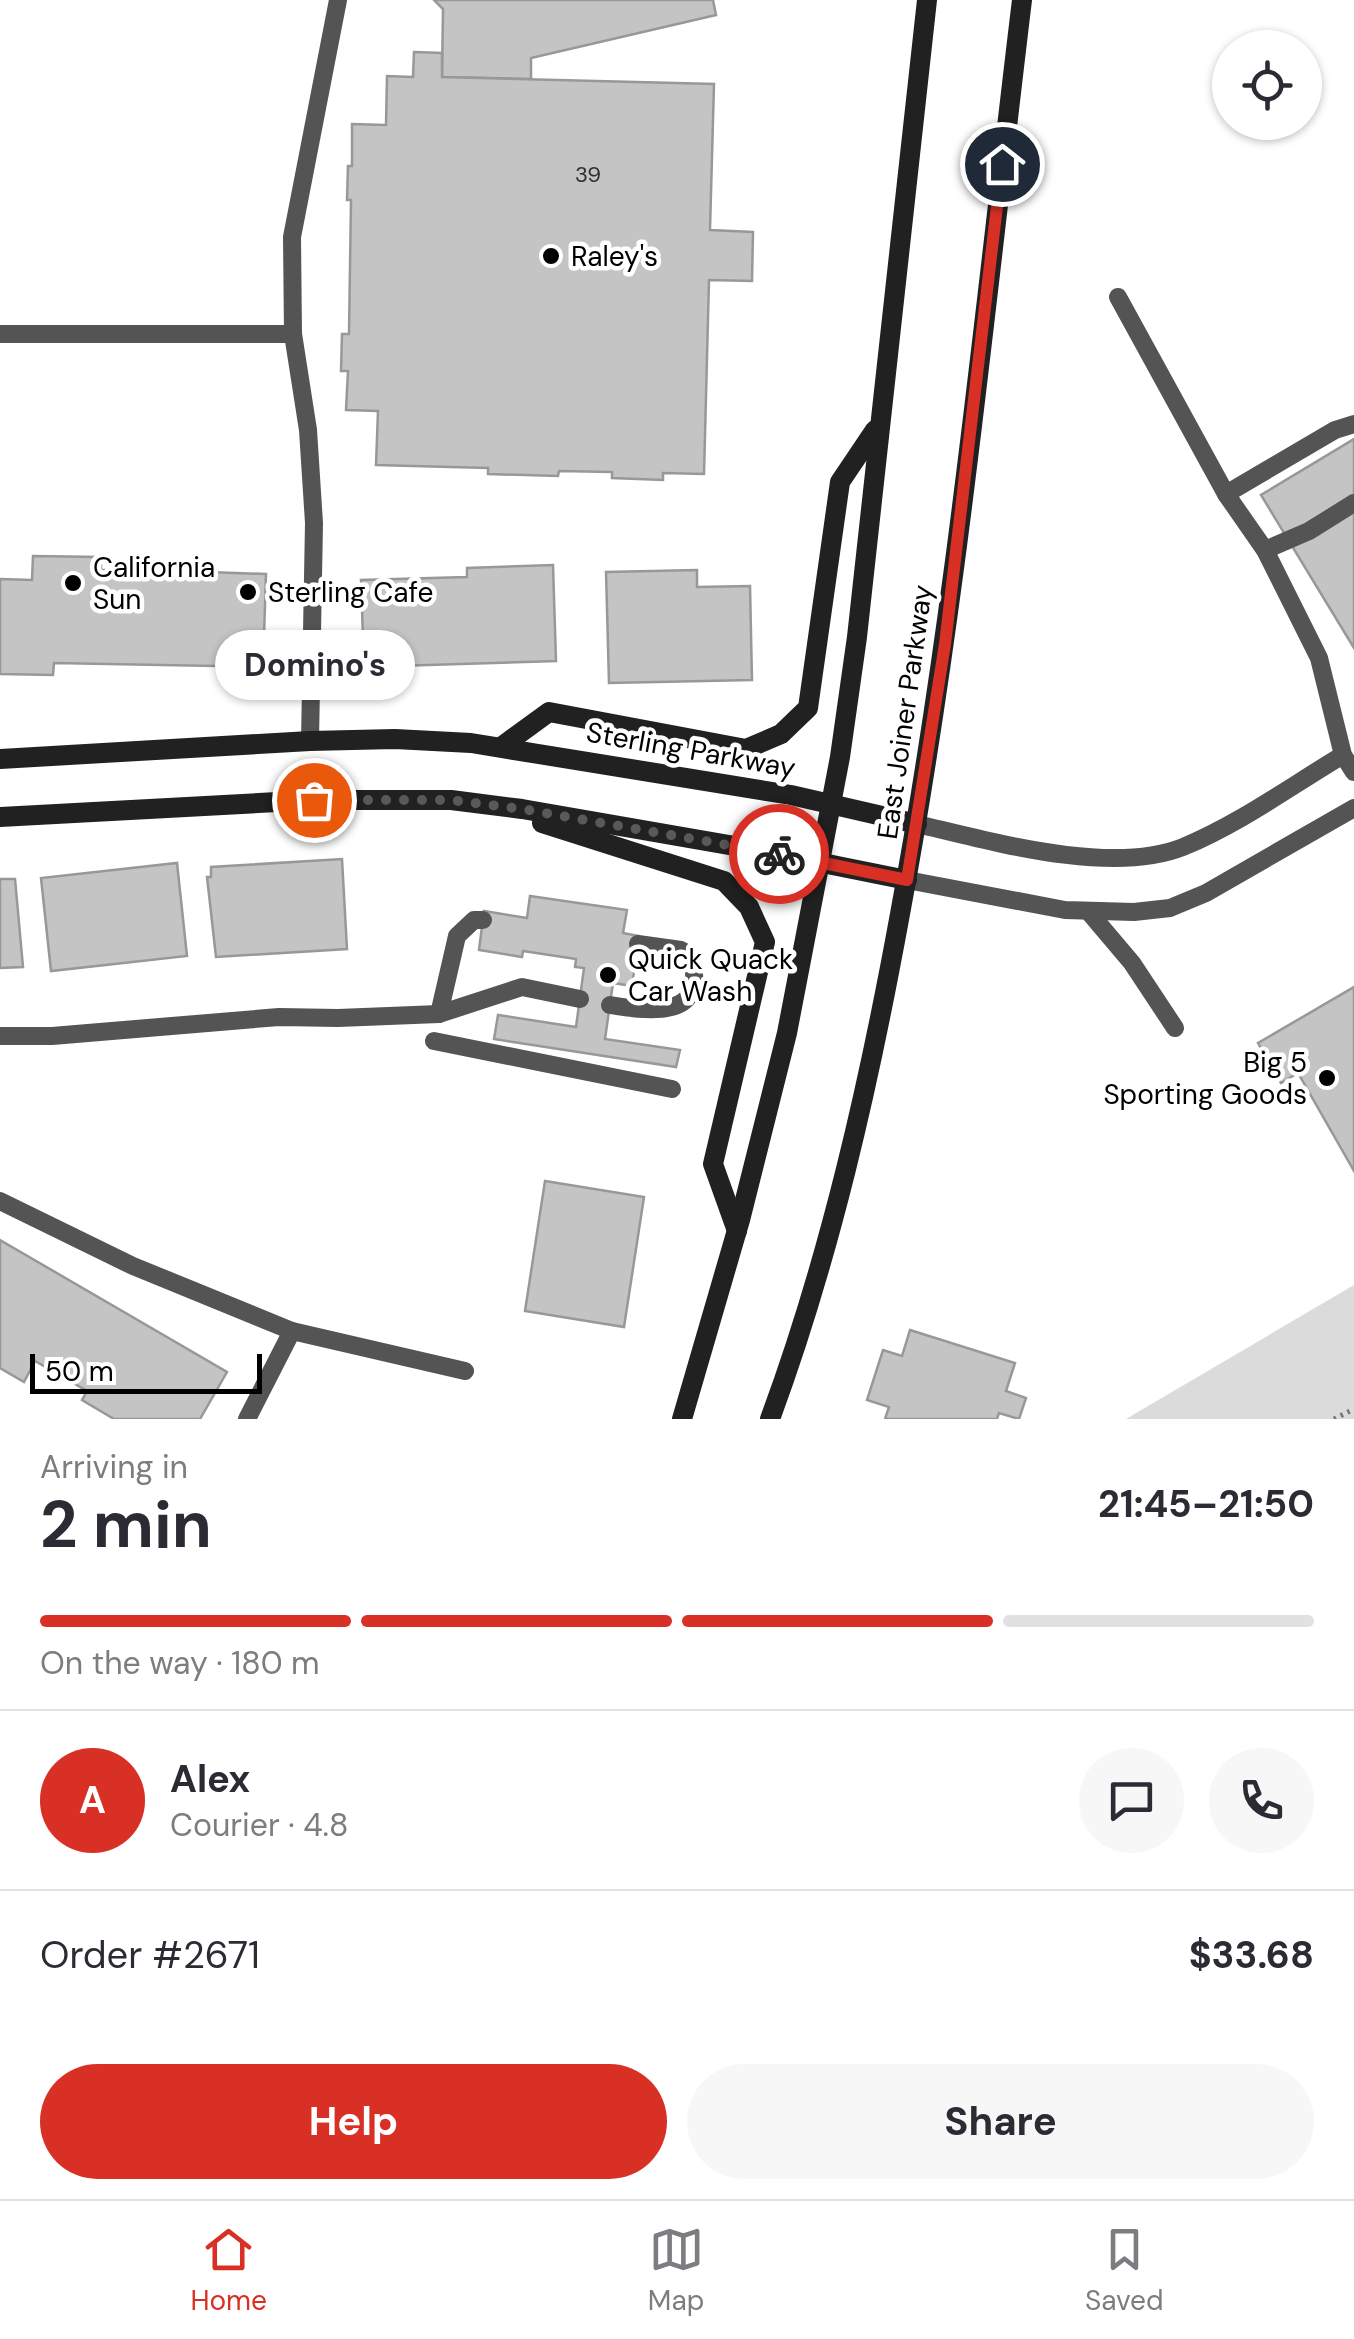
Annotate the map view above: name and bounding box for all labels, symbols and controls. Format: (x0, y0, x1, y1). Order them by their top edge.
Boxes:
map controls (1212, 30, 1322, 140)
button: locate (1212, 30, 1322, 140)
pin (960, 122, 1045, 207)
icon: home (975, 137, 1030, 192)
house number: 39 (575, 160, 601, 189)
place label: Raley's (571, 238, 658, 275)
marker: Raley's (540, 245, 562, 267)
place label: California Sun (93, 549, 215, 618)
marker: California Sun (62, 572, 84, 594)
place label: Sterling Cafe (268, 574, 433, 611)
marker: Sterling Cafe (237, 581, 259, 603)
street label: East Joiner Parkway (869, 582, 941, 842)
callout: Domino's (214, 630, 414, 700)
text: Domino's (244, 644, 386, 686)
street label: Sterling Parkway (584, 713, 798, 787)
pin (272, 758, 357, 843)
icon: bag (287, 773, 342, 828)
courier (729, 804, 829, 904)
icon: bike (752, 827, 807, 882)
place label: Quick Quack Car Wash (628, 941, 793, 1010)
marker: Quick Quack Car Wash (597, 964, 619, 986)
place label: Big 5 Sporting Goods (1103, 1044, 1307, 1113)
marker: Big 5 Sporting Goods (1316, 1067, 1338, 1089)
scale bar (30, 1349, 262, 1394)
text: 50 m (45, 1353, 114, 1390)
text: Arriving in (40, 1446, 188, 1488)
text: 21:45–21:50 (1098, 1479, 1314, 1529)
text: 2 min (40, 1483, 212, 1567)
text: On the way · 180 m (40, 1642, 320, 1684)
button: chat (1079, 1748, 1184, 1853)
button: phone (1209, 1748, 1314, 1853)
text: Alex (170, 1754, 250, 1804)
text: A (79, 1775, 106, 1825)
text: Courier · 4.8 (170, 1804, 348, 1846)
text: Order #2671 (40, 1930, 260, 1980)
text: $33.68 (1189, 1930, 1314, 1980)
button: Help (40, 2064, 667, 2179)
button: Share (687, 2064, 1314, 2179)
tab: Home (190, 2222, 267, 2319)
tab: Map (648, 2222, 704, 2319)
tab: Saved (1085, 2222, 1164, 2319)

